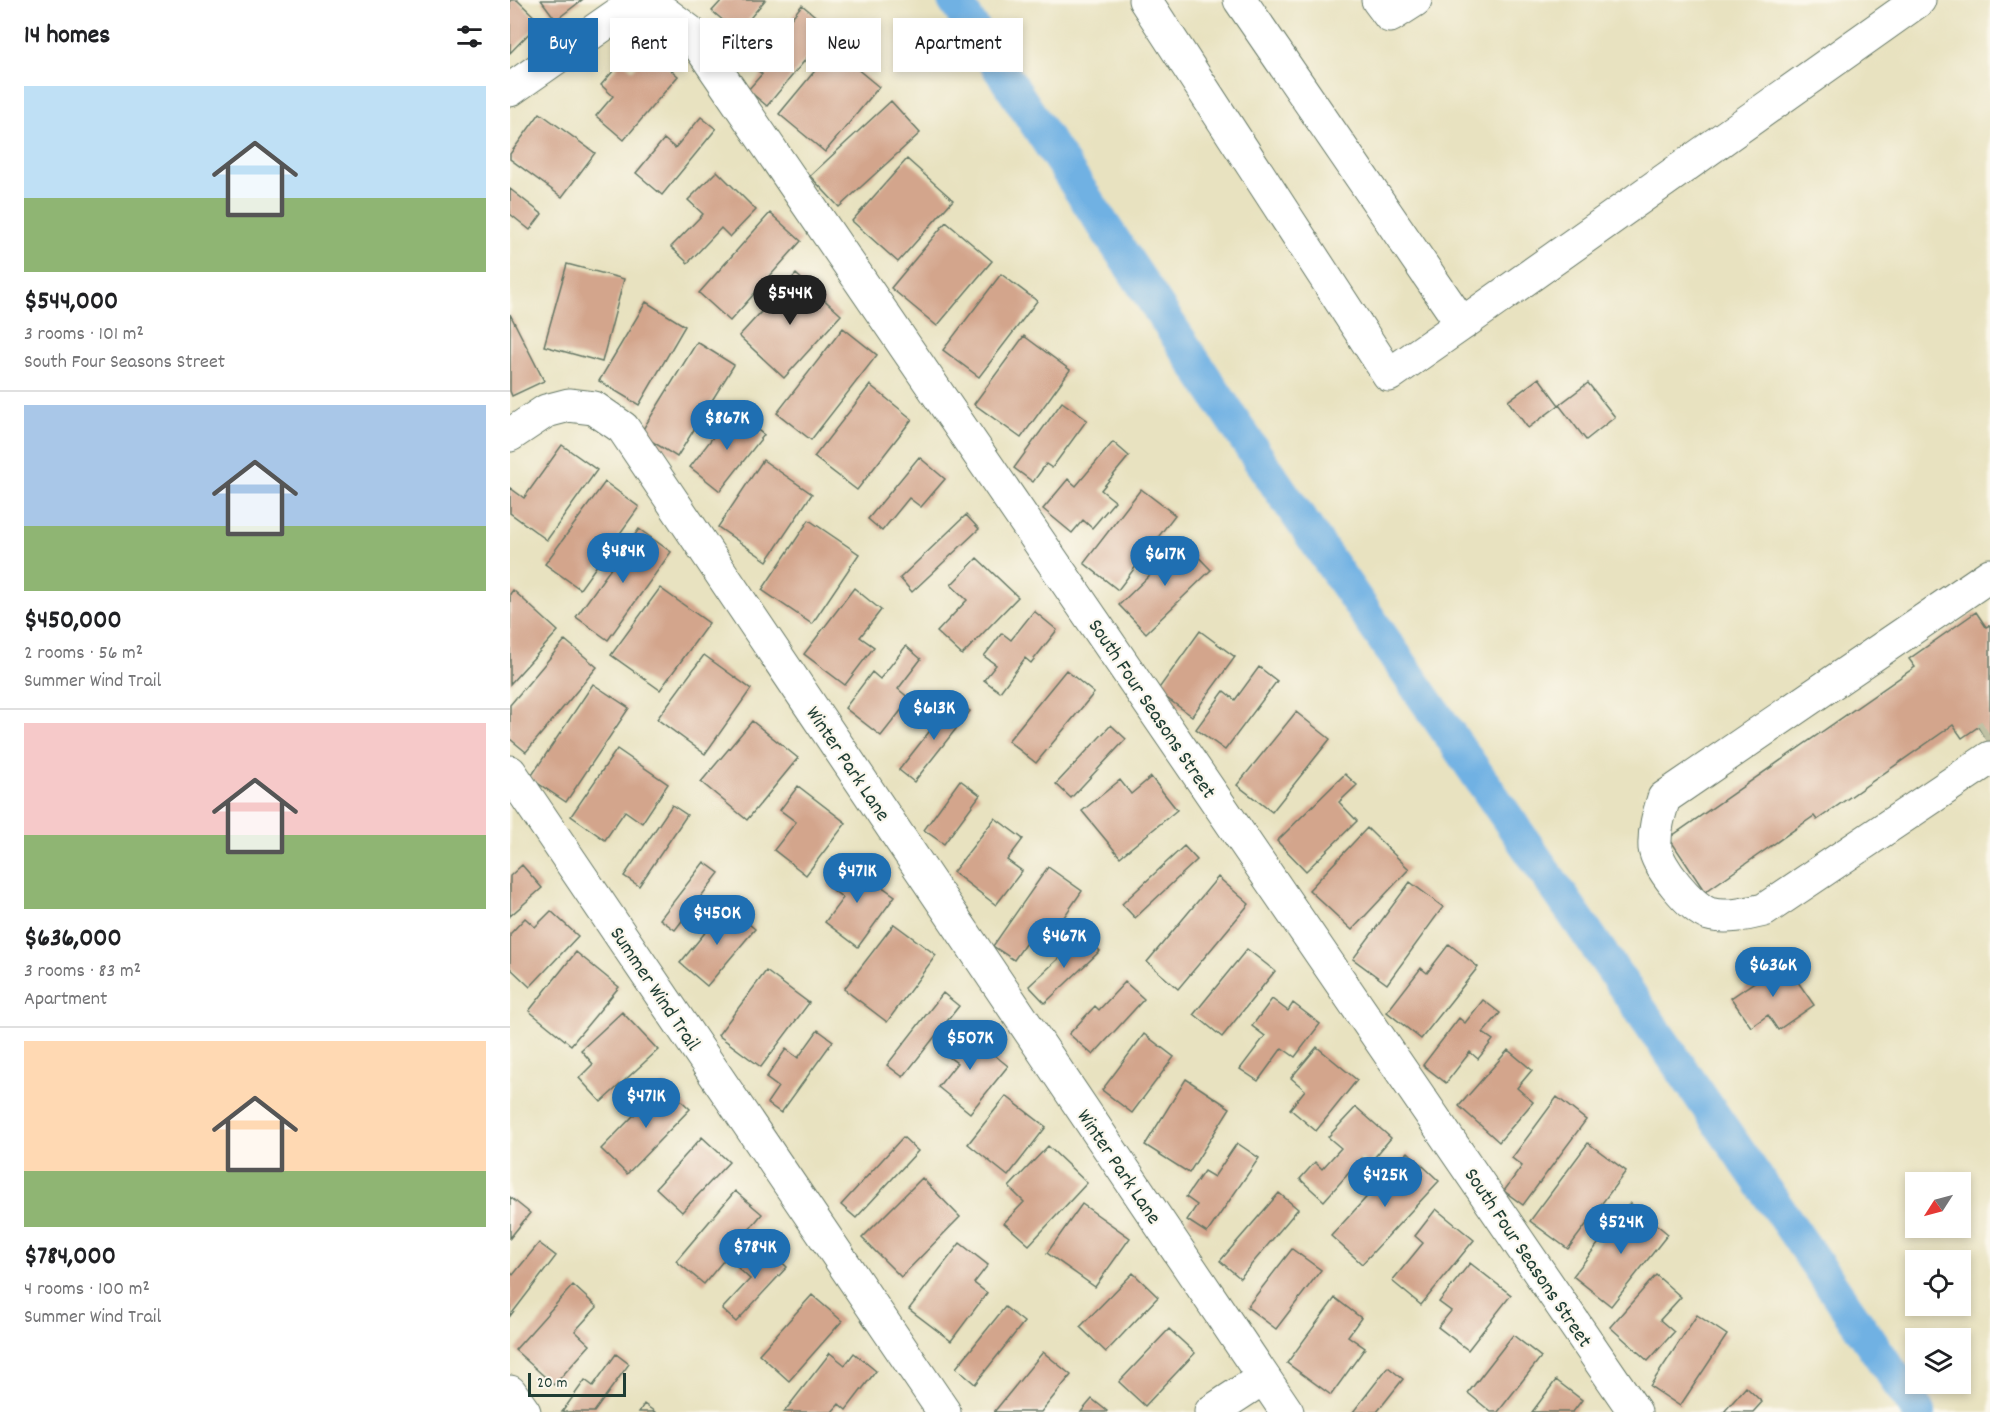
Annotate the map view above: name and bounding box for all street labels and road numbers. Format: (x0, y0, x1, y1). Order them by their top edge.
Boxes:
street label: South Four Seasons Street (1079, 614, 1222, 806)
street label: Winter Park Lane (797, 701, 896, 828)
street label: Summer Wind Trail (601, 922, 706, 1058)
street label: Winter Park Lane (1068, 1104, 1167, 1231)
street label: South Four Seasons Street (1455, 1163, 1598, 1355)

